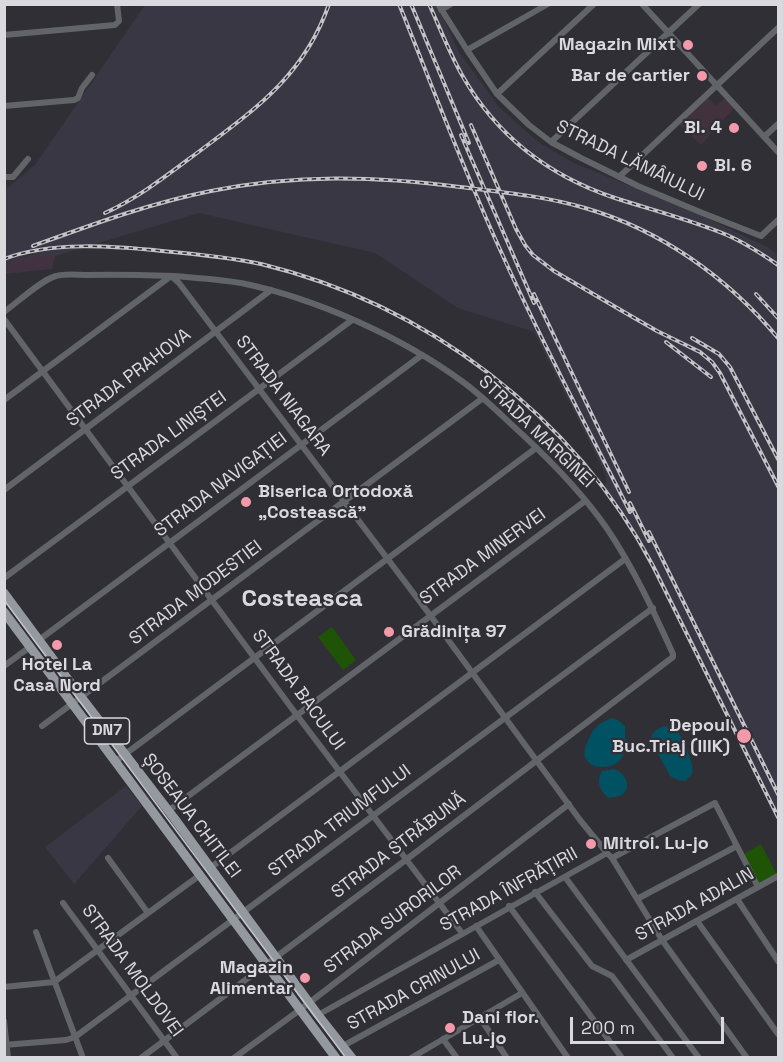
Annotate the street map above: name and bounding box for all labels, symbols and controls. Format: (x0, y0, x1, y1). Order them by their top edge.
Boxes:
place label: Magazin Mixt (559, 34, 676, 56)
marker: Magazin Mixt (681, 38, 695, 52)
place label: Bar de cartier (571, 65, 690, 87)
marker: Bar de cartier (695, 69, 709, 83)
street label: STRADA LĂMÂIULUI (553, 116, 707, 206)
place label: Bl. 4 (684, 117, 722, 139)
marker: Bl. 4 (727, 121, 741, 135)
place label: Bl. 6 (714, 155, 752, 177)
marker: Bl. 6 (695, 159, 709, 173)
street label: STRADA PRAHOVA (63, 324, 195, 432)
street label: STRADA NIAGARA (231, 332, 335, 460)
street label: STRADA MARGINEI (474, 371, 598, 493)
street label: STRADA LINIȘTEI (107, 387, 231, 485)
street label: STRADA NAVIGAȚIEI (150, 428, 292, 542)
place label: Biserica Ortodoxă „Costească” (258, 481, 413, 524)
marker: Biserica Ortodoxă „Costească” (239, 495, 253, 509)
street label: STRADA MINERVEI (416, 504, 550, 610)
street label: STRADA MODESTIEI (125, 536, 267, 650)
district label: Costeasca (241, 585, 363, 613)
place label: Grădinița 97 (401, 621, 506, 643)
street label: STRADA BACULUI (247, 625, 349, 755)
marker: Grădinița 97 (382, 625, 396, 639)
marker: Hotel La Casa Nord (50, 638, 64, 652)
place label: Hotel La Casa Nord (13, 654, 101, 696)
place label: Depoul Buc.Triaj (IIIK) (612, 715, 730, 758)
road number: DN7 (84, 718, 130, 744)
marker: Depoul Buc.Triaj (IIIK) (735, 727, 753, 745)
street label: ȘOSEAUA CHITILEI (137, 750, 245, 882)
street label: STRADA TRIUMFULUI (264, 760, 416, 882)
street label: STRADA STRĂBUNĂ (328, 788, 470, 904)
place label: Mitroi. Lu-jo (603, 833, 709, 855)
marker: Mitroi. Lu-jo (584, 837, 598, 851)
street label: STRADA ÎNFRĂȚIRII (436, 843, 582, 937)
street label: STRADA SURORILOR (320, 861, 466, 979)
street label: STRADA ADALIN (632, 864, 758, 946)
street label: STRADA MOLDOVEI (77, 901, 187, 1041)
street label: STRADA CRINULUI (344, 945, 484, 1035)
place label: Magazin Alimentar (210, 957, 293, 1000)
marker: Magazin Alimentar (298, 971, 312, 985)
scale bar (573, 1005, 728, 1043)
place label: Dani flor. Lu-jo (462, 1007, 539, 1050)
text: 200 m (581, 1016, 635, 1039)
marker: Dani flor. Lu-jo (443, 1021, 457, 1035)

